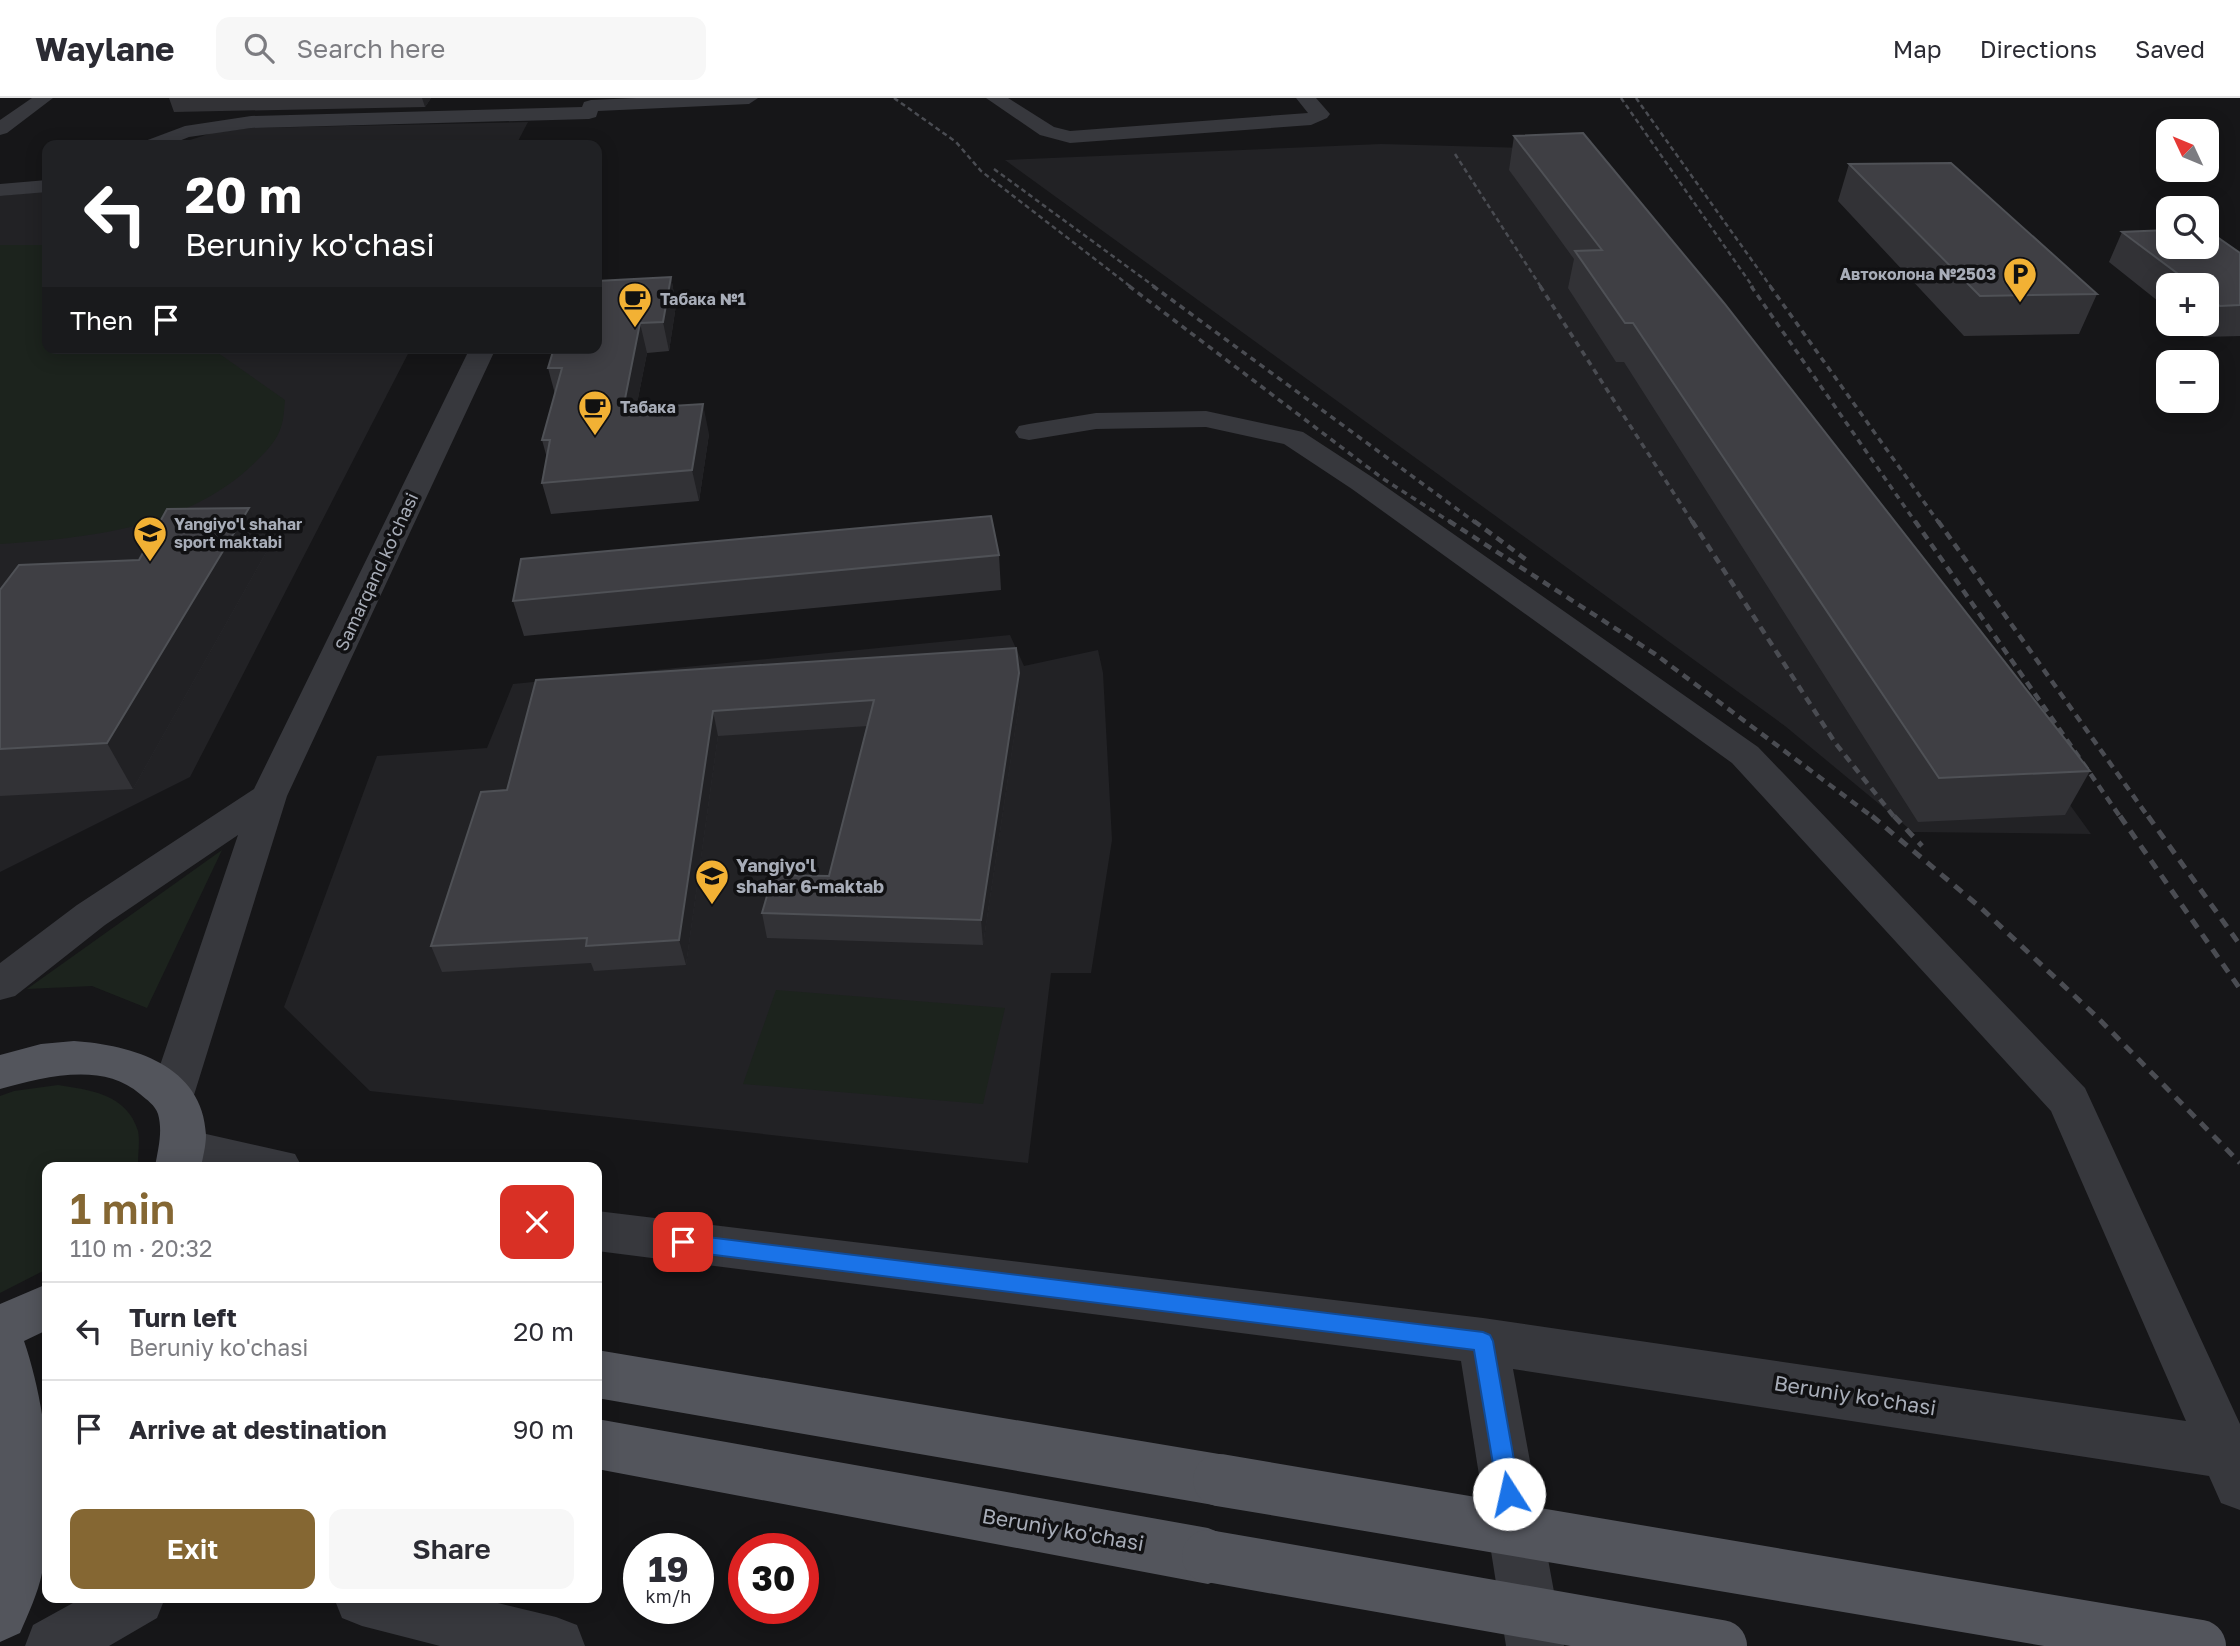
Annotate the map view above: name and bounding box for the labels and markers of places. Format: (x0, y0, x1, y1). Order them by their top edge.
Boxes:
parking icon: Автоколона №2503 (2001, 255, 2039, 304)
place label: Автоколона №2503 (1840, 264, 1996, 284)
cafe icon: Табака №1 (616, 280, 654, 329)
place label: Табака №1 (660, 289, 746, 309)
cafe icon: Табака (576, 388, 614, 437)
place label: Табака (620, 397, 676, 417)
school or university icon: Yangiyo'l shahar sport maktabi (131, 514, 169, 563)
place label: Yangiyo'l shahar sport maktabi (174, 514, 302, 552)
place label: Yangiyo'l shahar 6-maktab (736, 854, 884, 897)
school or university icon: Yangiyo'l shahar 6-maktab (693, 857, 731, 906)
pin (653, 1212, 713, 1272)

